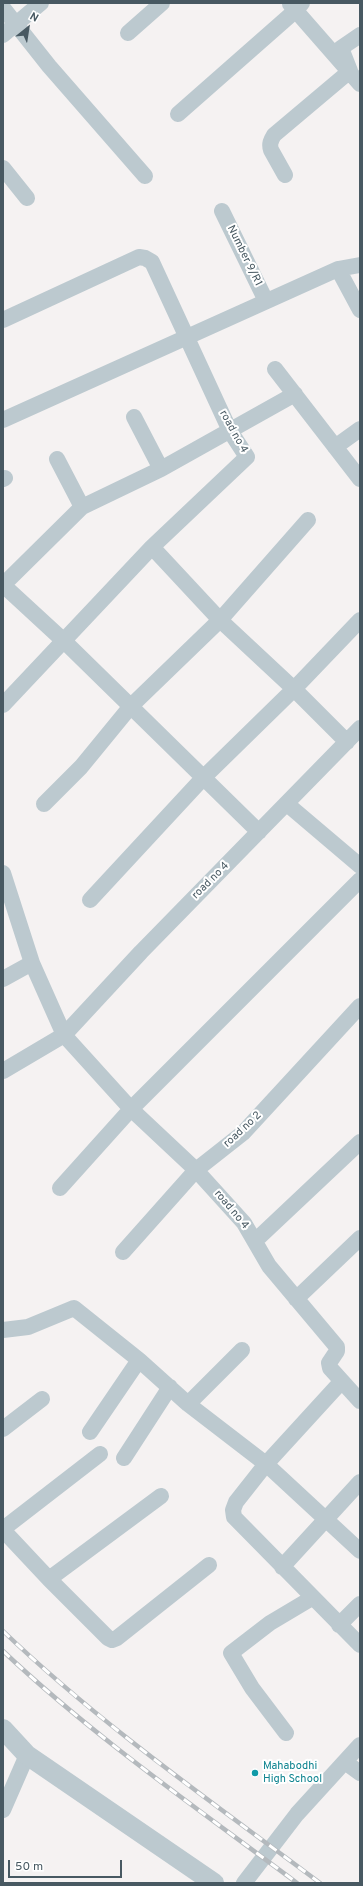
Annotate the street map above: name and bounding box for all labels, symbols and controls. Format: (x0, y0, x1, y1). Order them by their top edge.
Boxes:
north arrow (8, 8, 48, 48)
text: N (27, 10, 41, 26)
street label: Number 9/R1 (224, 223, 264, 289)
street label: road no 4 (216, 408, 250, 456)
street label: road no 4 (190, 860, 232, 902)
street label: road no 2 (221, 1109, 265, 1151)
street label: road no 4 (211, 1188, 251, 1232)
place label: Mahabodhi High School (263, 1760, 322, 1786)
marker: Mahabodhi High School (250, 1768, 260, 1778)
scale bar (10, 1852, 124, 1878)
text: 50 m (15, 1859, 43, 1875)

